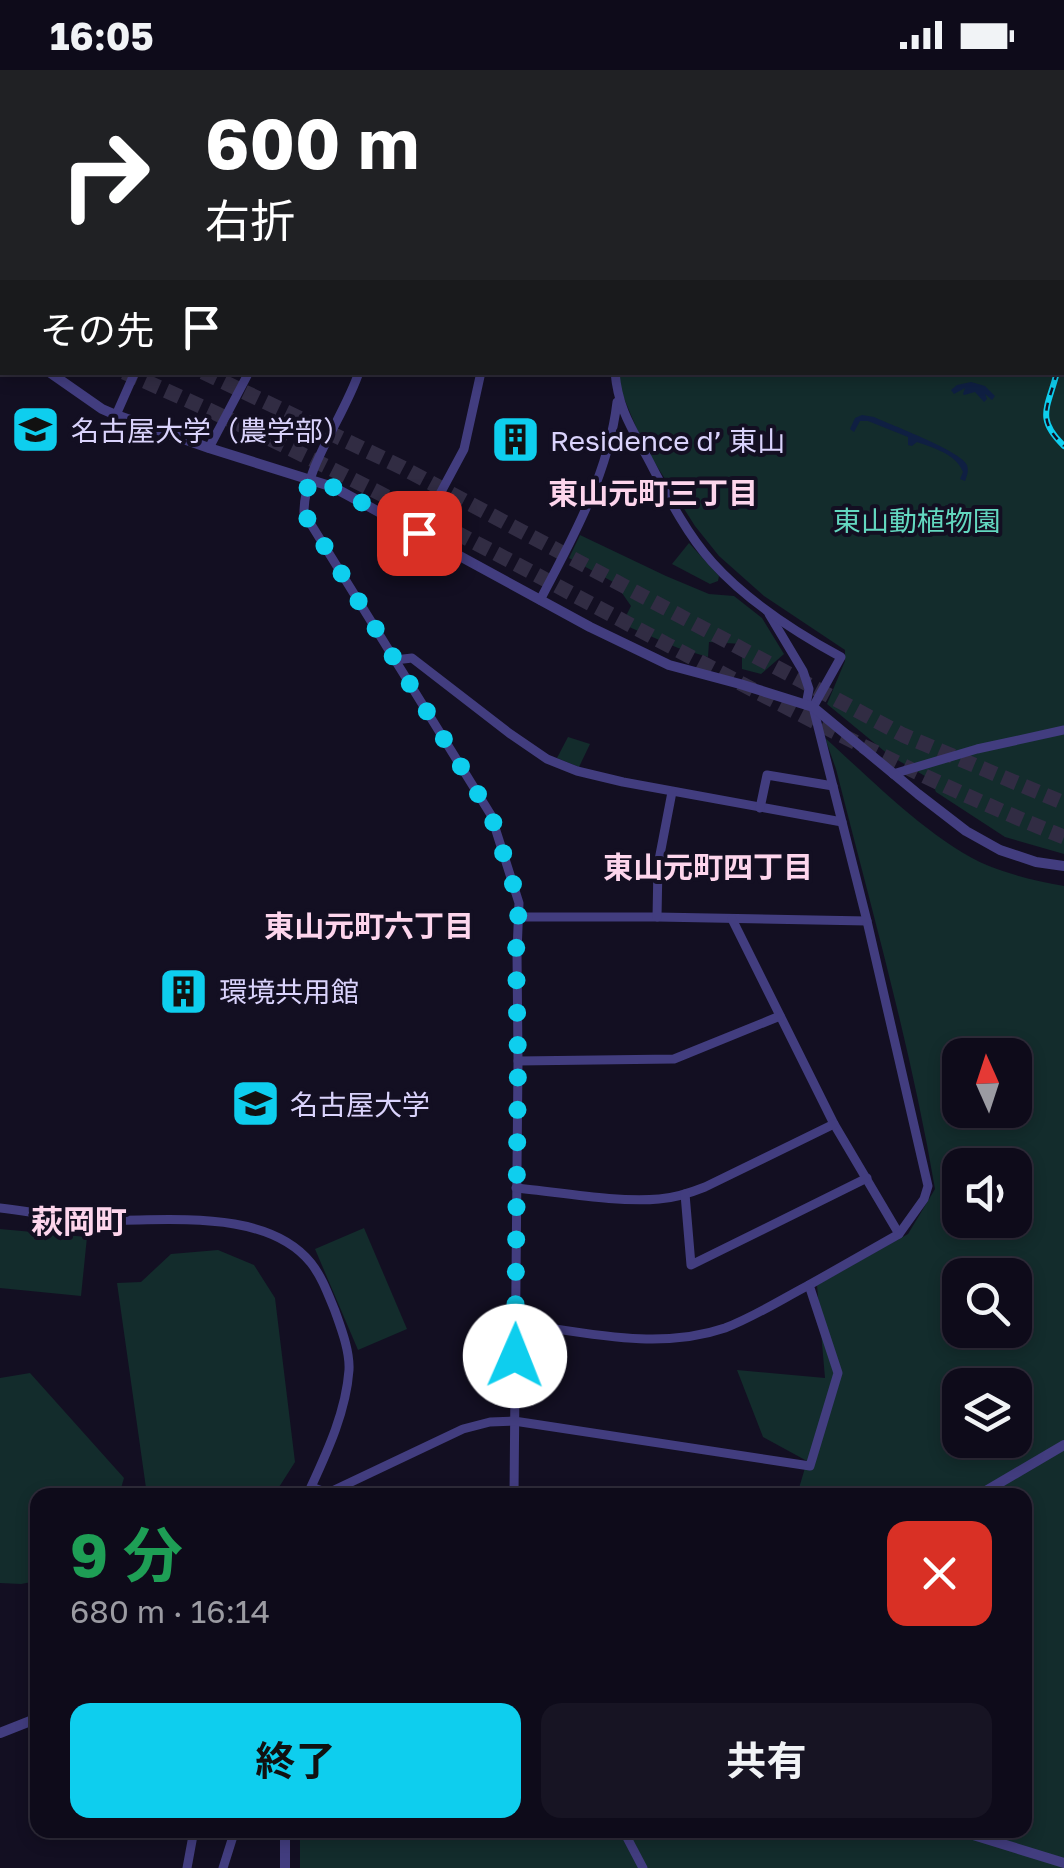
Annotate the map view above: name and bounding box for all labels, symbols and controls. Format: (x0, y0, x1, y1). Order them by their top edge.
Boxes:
text: 16:05 (50, 13, 154, 58)
text: 600 m (205, 100, 419, 184)
icon: right (40, 110, 170, 240)
text: 右折 (205, 193, 295, 247)
icon: arrive (174, 300, 229, 355)
text: その先 (40, 307, 154, 352)
school or university icon: 名古屋大学（農学部） (10, 404, 62, 456)
place label: 名古屋大学（農学部） (71, 414, 351, 447)
building icon: Residence d’ 東山 (489, 414, 541, 466)
place label: Residence d’ 東山 (550, 424, 785, 457)
district label: 東山元町三丁目 (548, 475, 758, 511)
pin (377, 491, 462, 576)
park label: 東山動植物園 (833, 504, 1001, 537)
icon: arrive (392, 506, 447, 561)
district label: 東山元町四丁目 (603, 849, 813, 885)
district label: 東山元町六丁目 (264, 908, 474, 944)
building icon: 環境共用館 (158, 965, 210, 1017)
place label: 環境共用館 (219, 975, 359, 1008)
north arrow (942, 1038, 1032, 1128)
map controls (942, 1038, 1032, 1458)
school or university icon: 名古屋大学 (229, 1078, 281, 1130)
place label: 名古屋大学 (290, 1088, 430, 1121)
button: sound (942, 1148, 1032, 1238)
district label: 萩岡町 (31, 1202, 127, 1240)
button: search (942, 1258, 1032, 1348)
position arrow (463, 1304, 567, 1408)
button: layers (942, 1368, 1032, 1458)
text: 9 分 (70, 1518, 183, 1590)
button: close (887, 1521, 992, 1626)
text: 680 m · 16:14 (70, 1592, 270, 1630)
button: 終了 (70, 1703, 521, 1818)
button: 共有 (541, 1703, 992, 1818)

